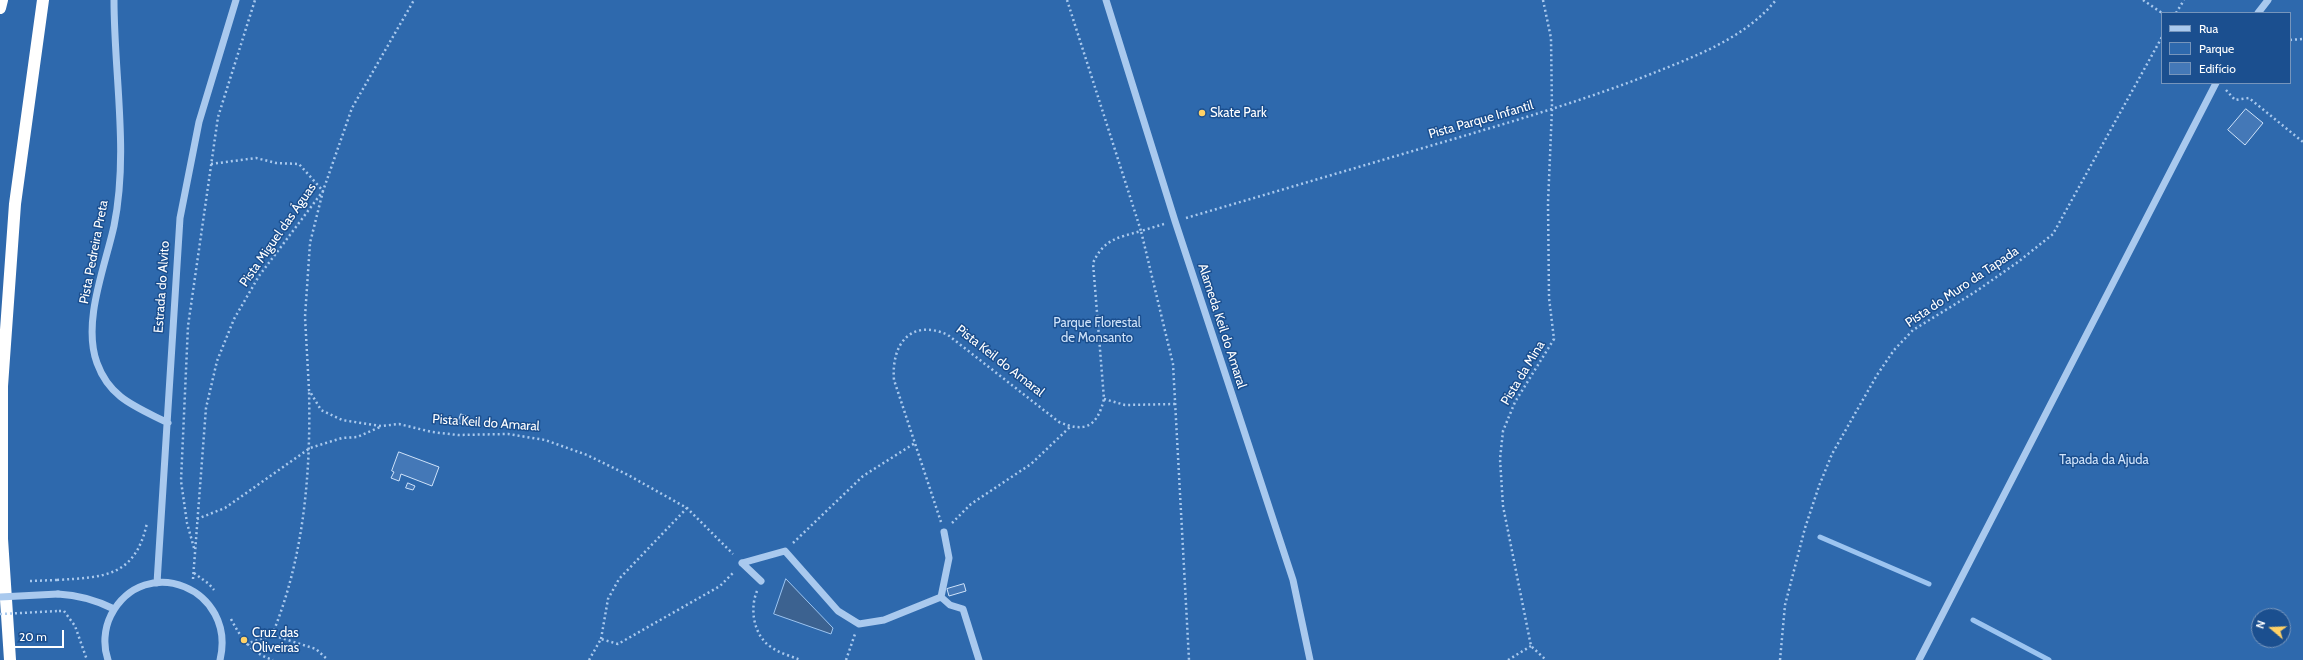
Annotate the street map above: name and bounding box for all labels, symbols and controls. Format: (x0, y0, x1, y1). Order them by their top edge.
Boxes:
legend (2161, 12, 2291, 84)
text: Rua (2199, 21, 2218, 36)
text: Parque (2199, 41, 2234, 56)
text: Edifício (2199, 61, 2236, 76)
street label: Pista Parque Infantil (1427, 98, 1535, 142)
place label: Skate Park (1210, 105, 1267, 121)
marker: Skate Park (1197, 108, 1207, 118)
street label: Pista Miguel das Águas (236, 180, 320, 290)
street label: Pista Pedreira Preta (76, 199, 112, 305)
street label: Estrada do Alvito (151, 240, 173, 334)
street label: Pista do Muro da Tapada (1902, 243, 2022, 331)
street label: Alameda Keil do Amaral (1194, 262, 1250, 390)
park label: Parque Florestal de Monsanto (1053, 315, 1141, 346)
street label: Pista Keil do Amaral (953, 322, 1047, 400)
street label: Pista da Mina (1498, 338, 1548, 408)
street label: Pista Keil do Amaral (432, 411, 540, 435)
park label: Tapada da Ajuda (2059, 452, 2149, 468)
north arrow (2251, 608, 2291, 648)
text: N (2253, 618, 2268, 630)
scale bar (14, 622, 66, 648)
place label: Cruz das Oliveiras (252, 625, 299, 656)
text: 20 m (19, 629, 47, 644)
marker: Cruz das Oliveiras (239, 635, 249, 645)

